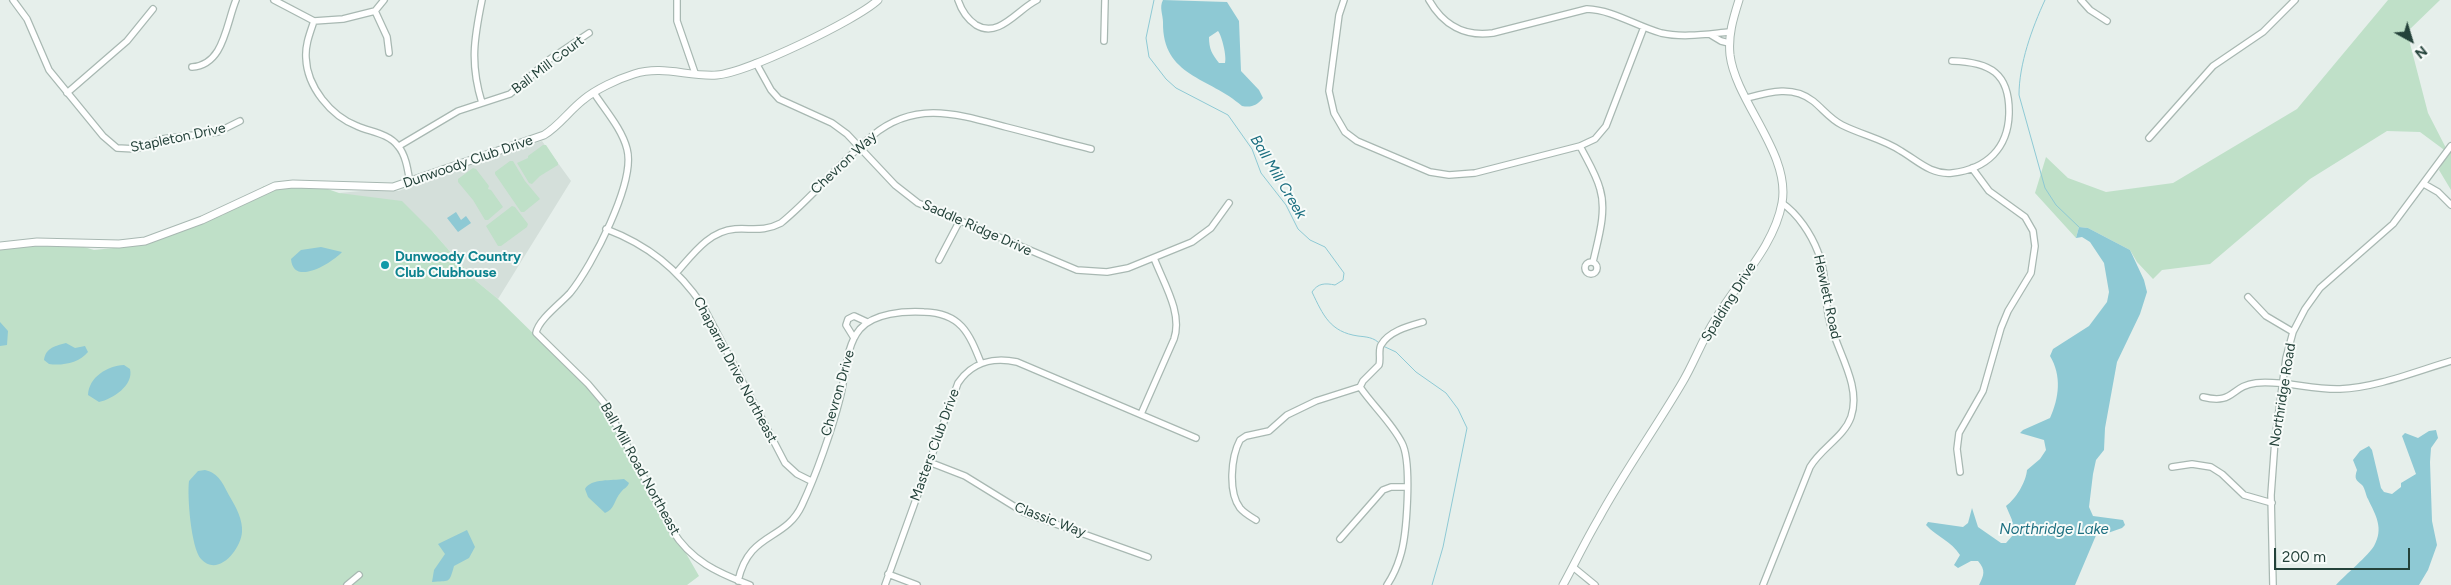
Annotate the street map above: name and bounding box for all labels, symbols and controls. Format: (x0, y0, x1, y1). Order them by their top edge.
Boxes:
north arrow (2386, 15, 2436, 65)
street label: Ball Mill Court (509, 32, 587, 98)
text: N (2411, 42, 2430, 62)
street label: Stapleton Drive (129, 120, 227, 156)
street label: Chevron Way (808, 128, 880, 198)
street label: Dunwoody Club Drive (401, 132, 535, 192)
water label: Ball Mill Creek (1246, 132, 1310, 222)
street label: Saddle Ridge Drive (920, 196, 1034, 260)
place label: Dunwoody Country Club Clubhouse (395, 249, 521, 282)
street label: Hewlett Road (1810, 253, 1844, 341)
marker: Dunwoody Country Club Clubhouse (379, 259, 391, 271)
street label: Spalding Drive (1698, 259, 1760, 345)
street label: Chaparral Drive Northeast (689, 294, 781, 446)
street label: Northridge Road (2267, 342, 2299, 448)
street label: Chevron Drive (818, 348, 858, 438)
street label: Masters Club Drive (907, 387, 963, 503)
street label: Ball Mill Road Northeast (597, 400, 683, 538)
street label: Classic Way (1012, 499, 1088, 541)
water label: Northridge Lake (1999, 521, 2109, 539)
scale bar (2276, 538, 2412, 570)
text: 200 m (2282, 548, 2326, 566)

